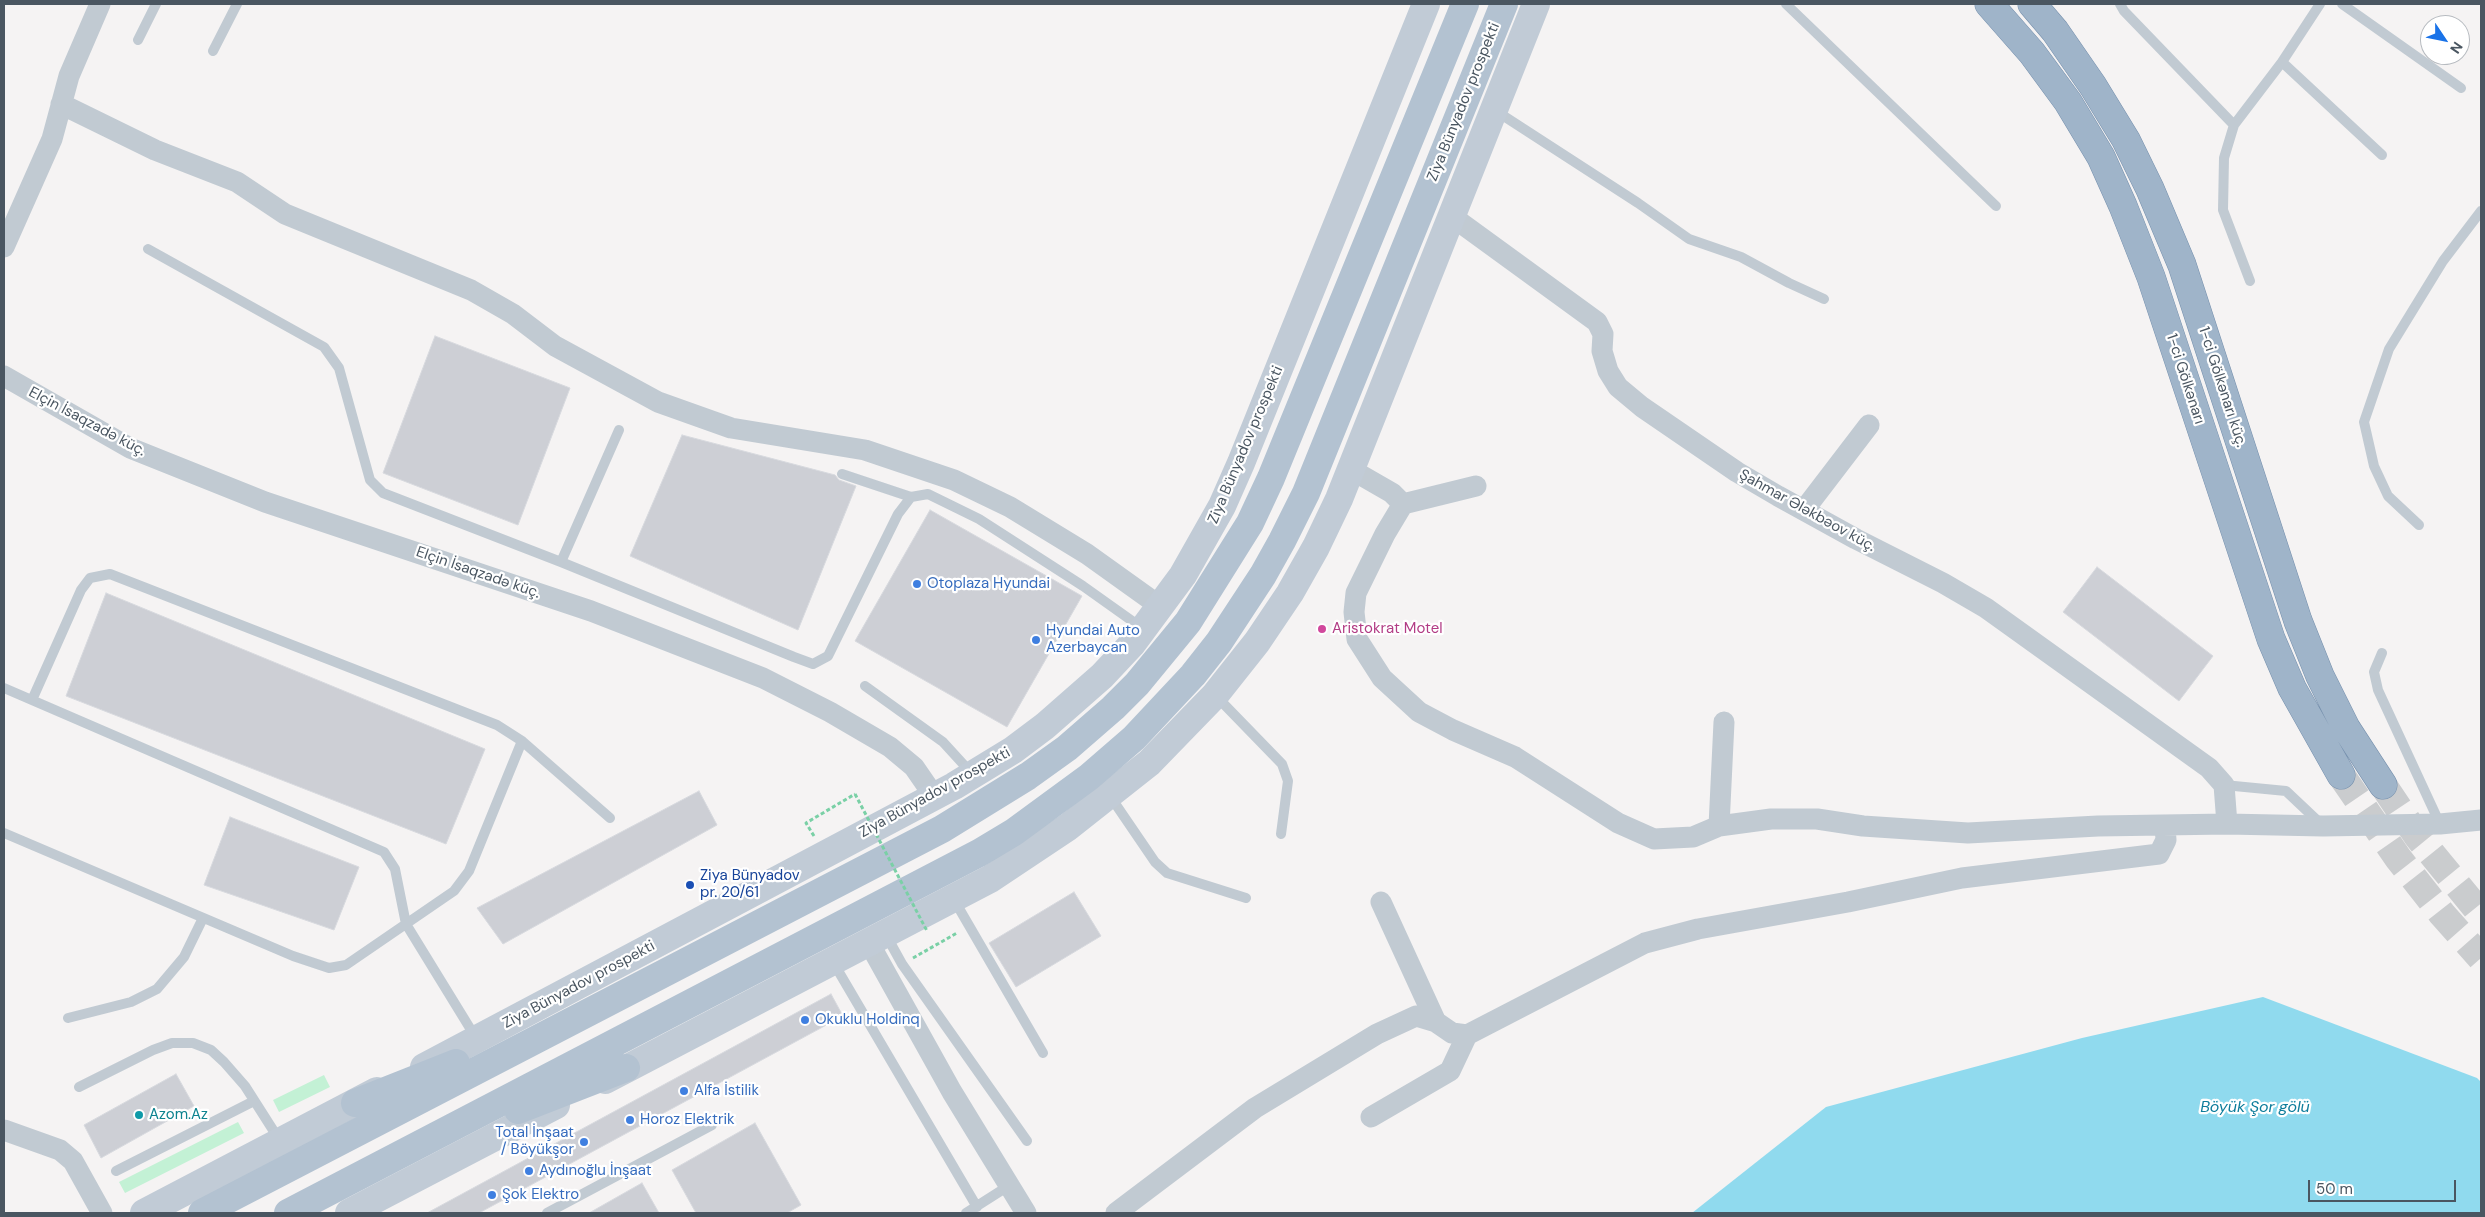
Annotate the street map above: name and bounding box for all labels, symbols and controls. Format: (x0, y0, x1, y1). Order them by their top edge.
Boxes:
north arrow (2420, 15, 2470, 65)
street label: Ziya Bünyadov prospekti (1424, 20, 1504, 184)
text: N (2446, 39, 2467, 57)
street label: 1-ci Gölkənarı küç. (2194, 325, 2250, 449)
street label: 1-ci Gölkənarı (2162, 332, 2208, 426)
street label: Ziya Bünyadov prospekti (1205, 363, 1287, 527)
street label: Elçin İsaqzadə küç. (25, 384, 149, 460)
street label: Şahmar Ələkbəov küç. (1736, 466, 1878, 556)
street label: Elçin İsaqzadə küç. (414, 543, 542, 603)
place label: Otoplaza Hyundai (927, 575, 1050, 593)
marker: Otoplaza Hyundai (911, 578, 923, 590)
place label: Aristokrat Motel (1332, 620, 1443, 638)
place label: Hyundai Auto Azerbaycan (1046, 622, 1140, 657)
marker: Aristokrat Motel (1316, 623, 1328, 635)
marker: Hyundai Auto Azerbaycan (1030, 634, 1042, 646)
street label: Ziya Bünyadov prospekti (856, 744, 1014, 842)
place label: Ziya Bünyadov pr. 20/61 (700, 867, 800, 902)
marker: Ziya Bünyadov pr. 20/61 (684, 879, 696, 891)
street label: Ziya Bünyadov prospekti (500, 937, 658, 1033)
place label: Okuklu Holdinq (815, 1011, 920, 1029)
marker: Okuklu Holdinq (799, 1014, 811, 1026)
place label: Alfa İstilik (694, 1082, 759, 1100)
marker: Alfa İstilik (678, 1085, 690, 1097)
water label: Böyük Şor gölü (2200, 1098, 2310, 1118)
place label: Azom.Az (149, 1106, 208, 1124)
marker: Azom.Az (133, 1109, 145, 1121)
place label: Horoz Elektrik (640, 1111, 735, 1129)
marker: Horoz Elektrik (624, 1114, 636, 1126)
place label: Total İnşaat / Böyükşor (495, 1124, 574, 1159)
marker: Total İnşaat / Böyükşor (578, 1136, 590, 1148)
place label: Aydınoğlu İnşaat (539, 1162, 652, 1180)
marker: Aydınoğlu İnşaat (523, 1165, 535, 1177)
scale bar (2310, 1170, 2458, 1202)
text: 50 m (2316, 1179, 2353, 1199)
place label: Şok Elektro (502, 1186, 579, 1204)
marker: Şok Elektro (486, 1189, 498, 1201)

